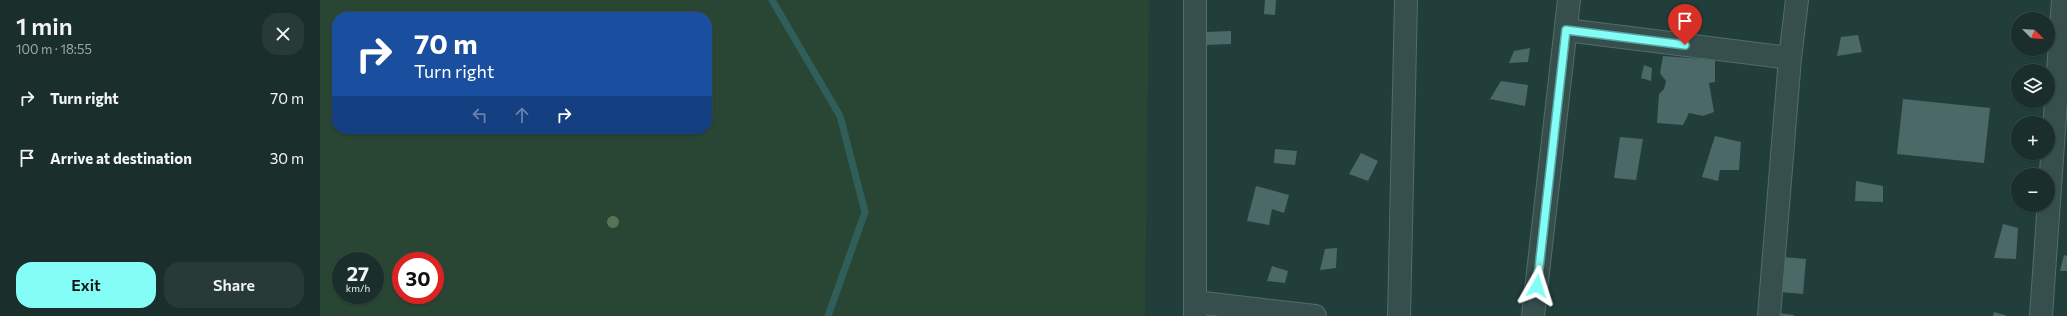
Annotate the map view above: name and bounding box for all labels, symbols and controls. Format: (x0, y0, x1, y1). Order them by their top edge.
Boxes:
pin (1668, 4, 1702, 45)
icon: arrive (1674, 10, 1696, 32)
text: 1 min (16, 11, 73, 40)
north arrow (2011, 12, 2055, 56)
map controls (2011, 12, 2055, 212)
button: close (262, 13, 304, 55)
text: 70 m (414, 26, 478, 60)
icon: right (348, 28, 400, 80)
text: 100 m · 18:55 (16, 41, 92, 57)
text: Turn right (414, 60, 494, 82)
button: layers (2011, 64, 2055, 108)
icon: right (16, 87, 38, 109)
text: Turn right (50, 89, 119, 107)
text: 70 m (270, 89, 304, 107)
icon: left (469, 104, 491, 126)
icon: ahead (511, 104, 533, 126)
icon: right (553, 104, 575, 126)
button: + (2011, 116, 2055, 160)
icon: arrive (16, 147, 38, 169)
text: Arrive at destination (50, 149, 192, 167)
text: 30 m (270, 149, 304, 167)
button: − (2011, 168, 2055, 212)
speed limit sign: 30 (392, 252, 444, 304)
text: 27 (347, 261, 369, 285)
button: Exit (16, 262, 156, 308)
button: Share (164, 262, 304, 308)
position arrow (1516, 265, 1558, 307)
text: km/h (346, 282, 370, 294)

